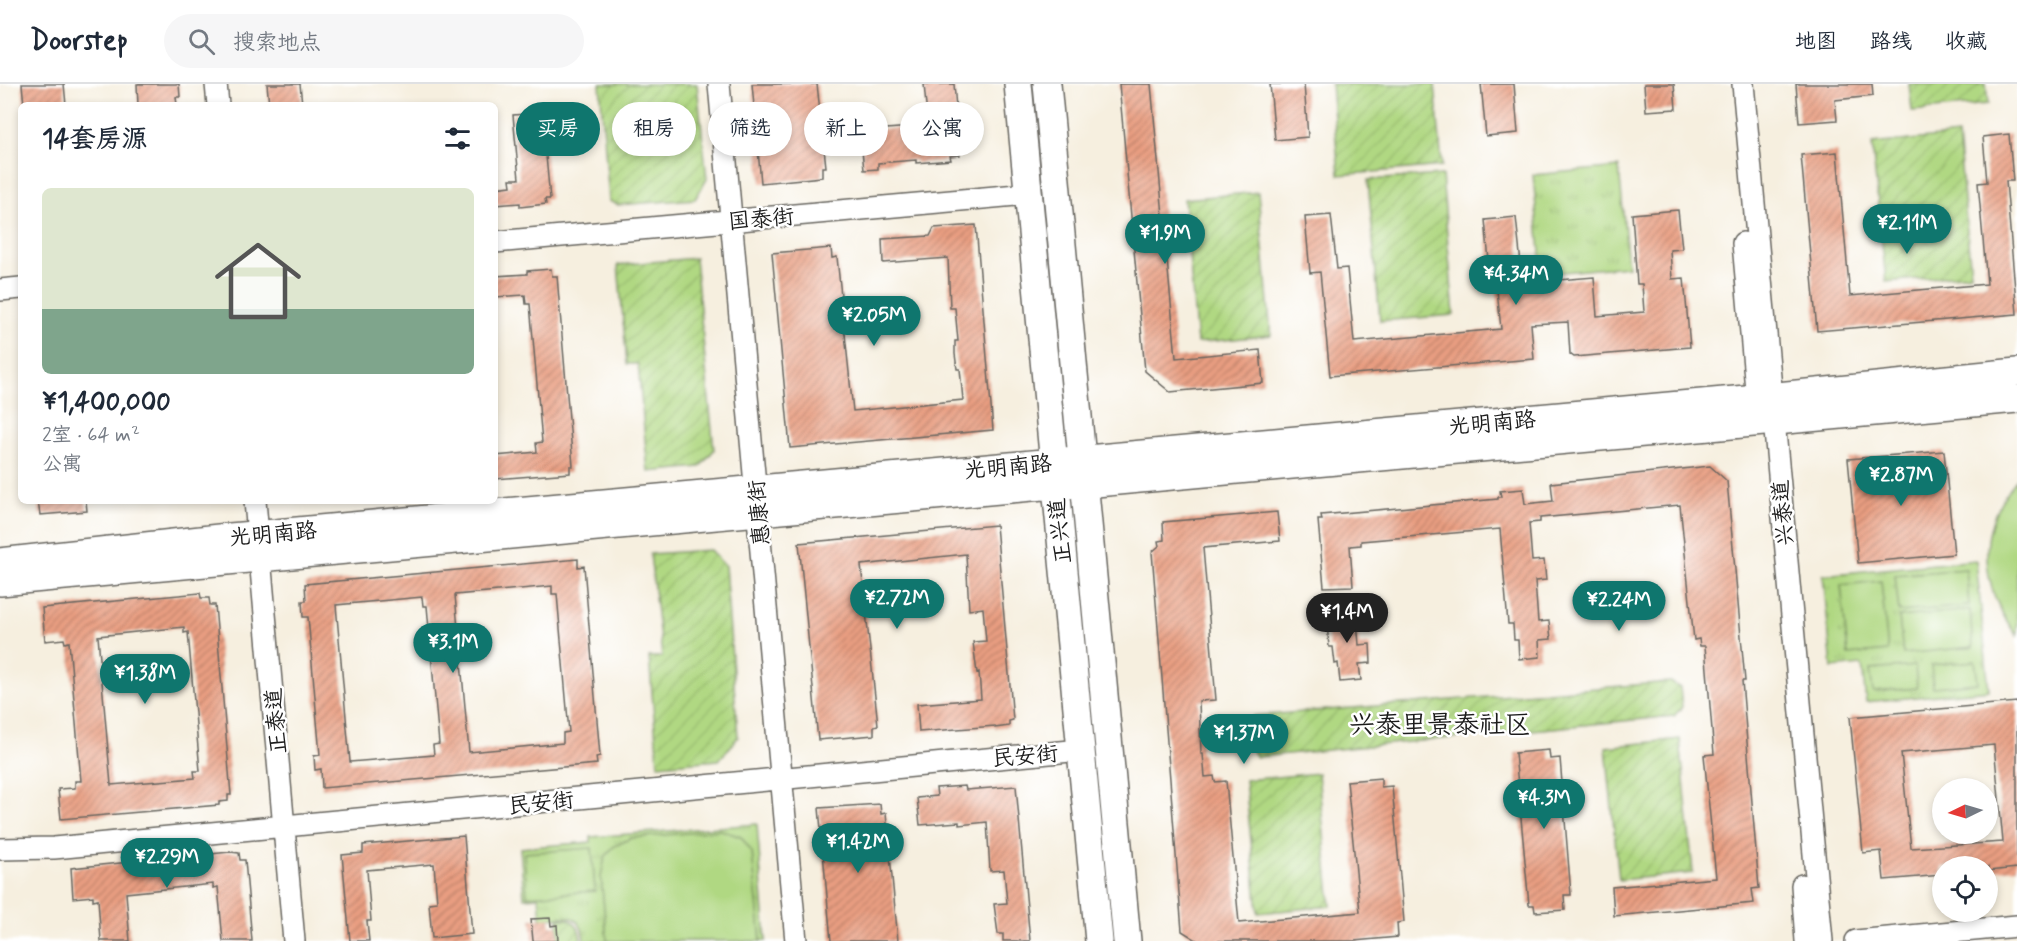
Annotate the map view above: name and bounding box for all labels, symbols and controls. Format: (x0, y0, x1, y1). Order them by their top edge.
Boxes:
search box (164, 14, 584, 68)
text: Doorstep (30, 23, 128, 60)
icon: search (185, 25, 218, 58)
text: 地图 (1795, 28, 1837, 56)
text: 路线 (1870, 28, 1912, 56)
text: 收藏 (1945, 28, 1987, 56)
text: 搜索地点 (233, 29, 321, 57)
chip: 买房 (516, 102, 600, 156)
chip: 租房 (612, 102, 696, 156)
chip: 筛选 (708, 102, 792, 156)
chip: 新上 (804, 102, 888, 156)
chip: 公寓 (900, 102, 984, 156)
icon: filters (441, 122, 474, 155)
text: 14套房源 (42, 123, 147, 157)
street label: 国泰街 (727, 203, 795, 237)
pin: ¥2.11M (1858, 204, 1956, 255)
text: ¥2.11M (1877, 210, 1937, 237)
pin: ¥1.9M (1123, 214, 1207, 265)
text: ¥1.9M (1139, 220, 1191, 247)
icon: home (204, 227, 312, 335)
pin: ¥4.34M (1467, 255, 1565, 306)
text: ¥4.34M (1483, 261, 1549, 288)
pin: ¥2.05M (825, 296, 923, 347)
text: ¥2.05M (842, 302, 906, 329)
text: ¥1,400,000 (42, 386, 171, 420)
street label: 光明南路 (1447, 406, 1537, 442)
text: 2室 · 64 m² (42, 422, 140, 449)
street label: 光明南路 (963, 450, 1053, 486)
text: 公寓 (42, 451, 82, 478)
pin: ¥2.87M (1852, 456, 1950, 507)
text: ¥2.87M (1869, 462, 1933, 489)
street label: 惠康街 (743, 479, 777, 547)
street label: 兴泰道 (1767, 479, 1801, 547)
street label: 正兴道 (1044, 497, 1078, 565)
street label: 光明南路 (228, 517, 318, 553)
pin: ¥2.72M (848, 579, 946, 630)
pin: ¥2.24M (1570, 581, 1668, 632)
text: ¥2.72M (864, 585, 930, 612)
text: ¥2.24M (1587, 587, 1651, 614)
pin: ¥1.4M (1305, 593, 1389, 644)
text: ¥1.4M (1320, 599, 1374, 626)
pin: ¥3.1M (411, 623, 495, 674)
text: ¥3.1M (427, 629, 479, 656)
pin: ¥1.38M (96, 654, 194, 705)
text: ¥1.38M (114, 660, 176, 687)
street label: 正泰道 (260, 687, 294, 755)
district label: 兴泰里景泰社区 (1349, 709, 1531, 743)
pin: ¥1.37M (1195, 714, 1293, 765)
text: ¥1.37M (1213, 720, 1275, 747)
street label: 民安街 (991, 740, 1059, 774)
north arrow (1932, 778, 1998, 844)
map controls (1932, 778, 1998, 922)
pin: ¥4.3M (1502, 779, 1586, 830)
text: ¥4.3M (1517, 785, 1571, 812)
street label: 民安街 (507, 787, 575, 821)
pin: ¥1.42M (809, 823, 907, 874)
text: ¥1.42M (826, 829, 890, 856)
pin: ¥2.29M (118, 838, 216, 889)
text: ¥2.29M (135, 844, 199, 871)
button: locate (1932, 856, 1998, 922)

